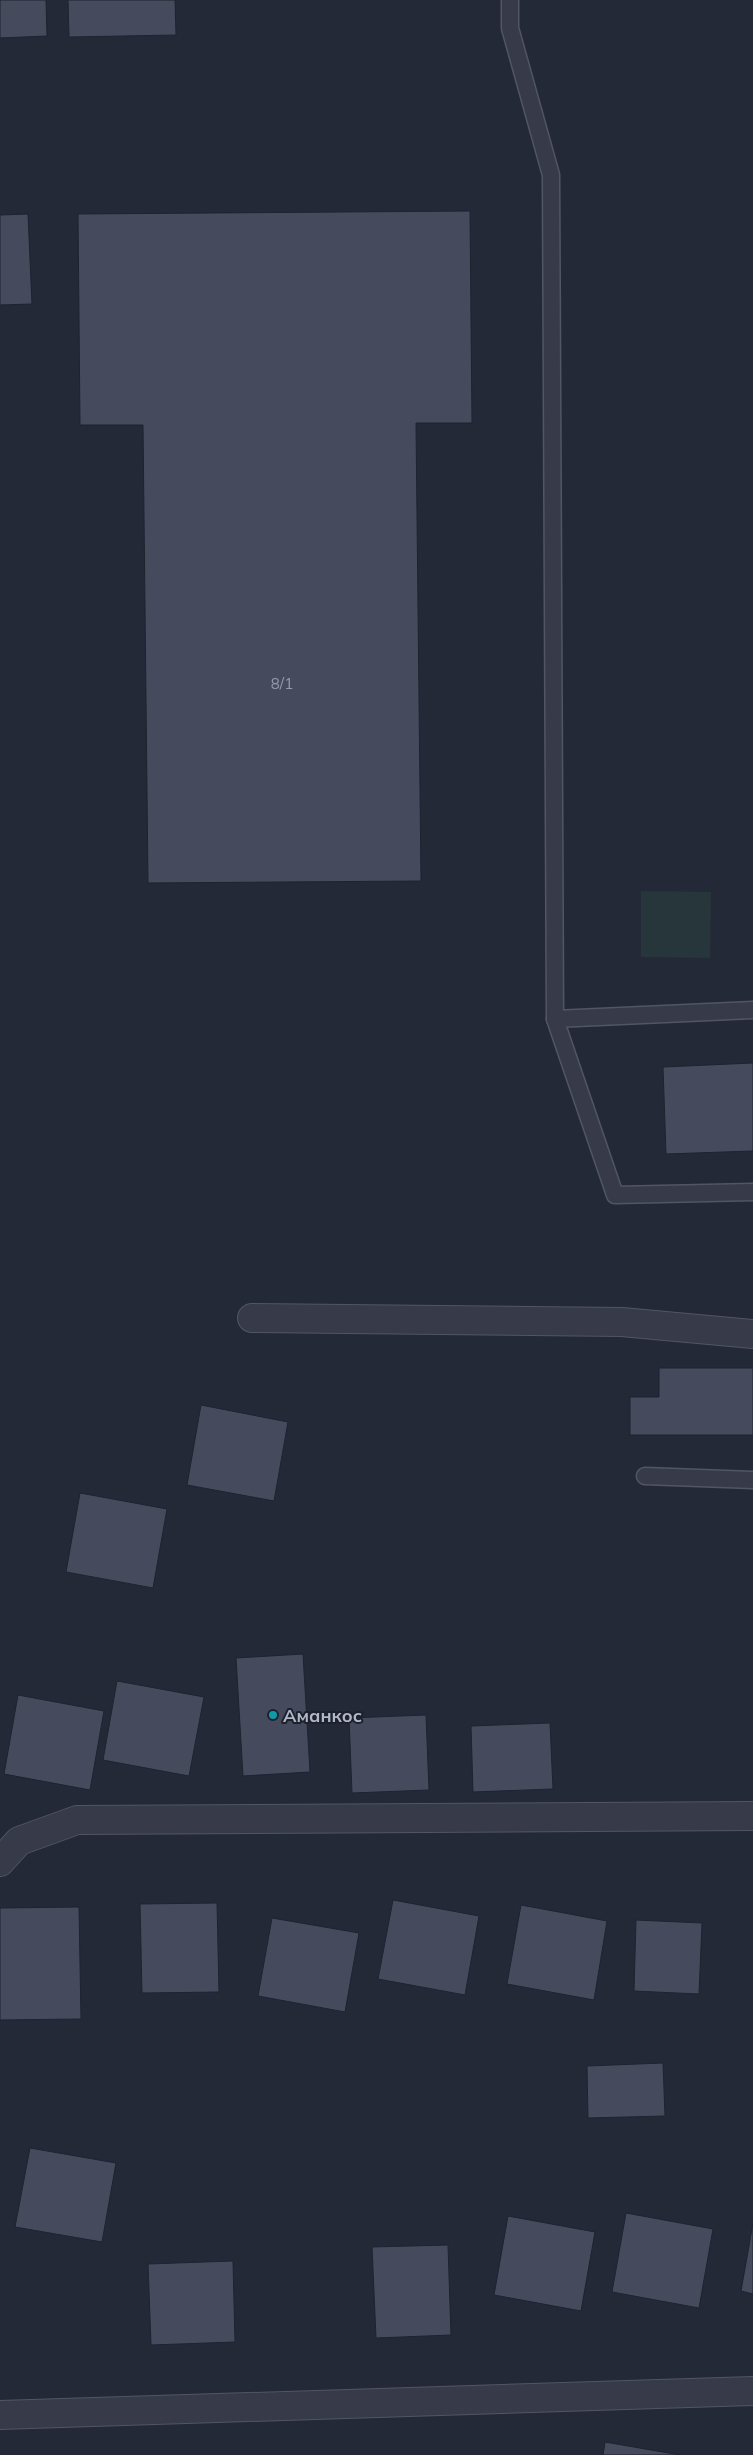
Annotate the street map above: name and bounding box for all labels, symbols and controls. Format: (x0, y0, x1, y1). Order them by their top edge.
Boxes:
house number: 8/1 (271, 674, 293, 693)
place label: Аманкос (283, 1704, 362, 1727)
marker: Аманкос (267, 1709, 279, 1721)

